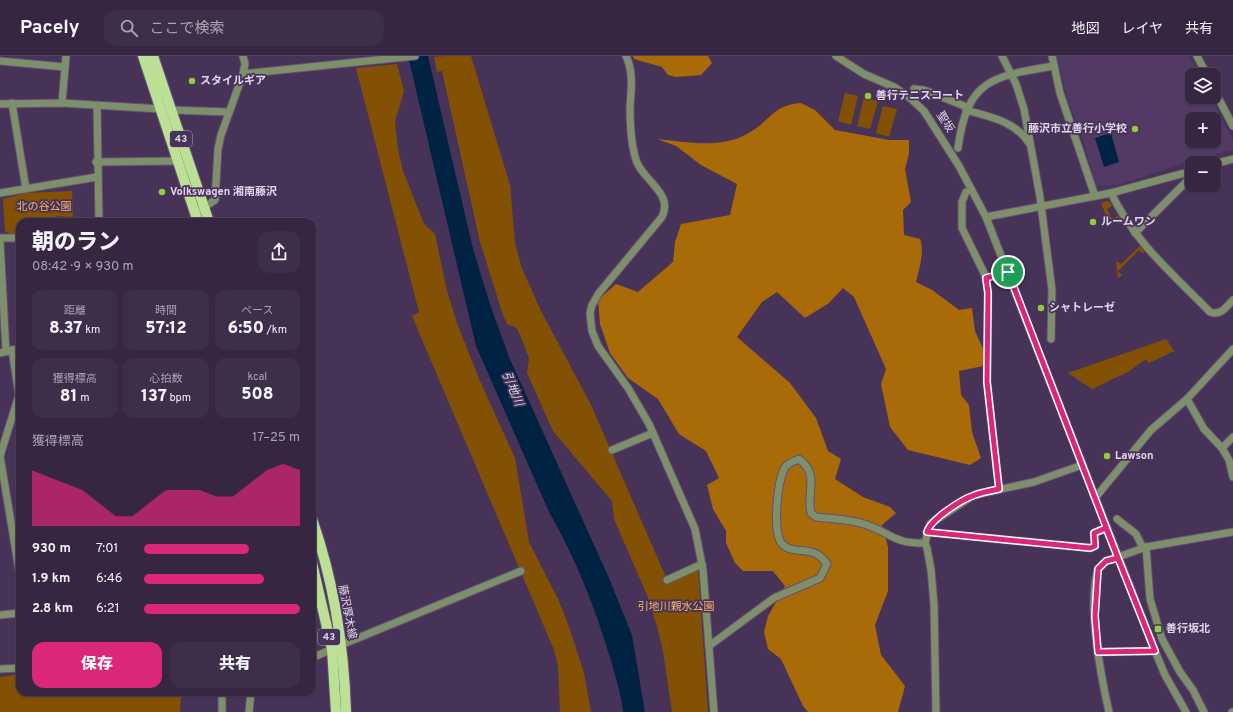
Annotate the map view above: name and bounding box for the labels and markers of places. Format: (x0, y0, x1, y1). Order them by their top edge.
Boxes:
place label: スタイルギア (200, 74, 266, 88)
marker: スタイルギア (187, 76, 197, 86)
place label: 善行テニスコート (876, 89, 964, 103)
marker: 善行テニスコート (863, 91, 873, 101)
place label: 藤沢市立善行小学校 (1028, 122, 1127, 136)
marker: 藤沢市立善行小学校 (1130, 124, 1140, 134)
place label: Volkswagen 湘南藤沢 (170, 185, 277, 199)
marker: Volkswagen 湘南藤沢 (157, 187, 167, 197)
place label: ルームワン (1101, 215, 1156, 229)
marker: ルームワン (1088, 217, 1098, 227)
pin (991, 255, 1025, 289)
place label: シャトレーゼ (1049, 301, 1115, 315)
marker: シャトレーゼ (1036, 303, 1046, 313)
place label: Lawson (1115, 449, 1153, 463)
marker: Lawson (1102, 451, 1112, 461)
place label: 善行坂北 (1166, 622, 1210, 636)
marker: 善行坂北 (1153, 624, 1163, 634)

